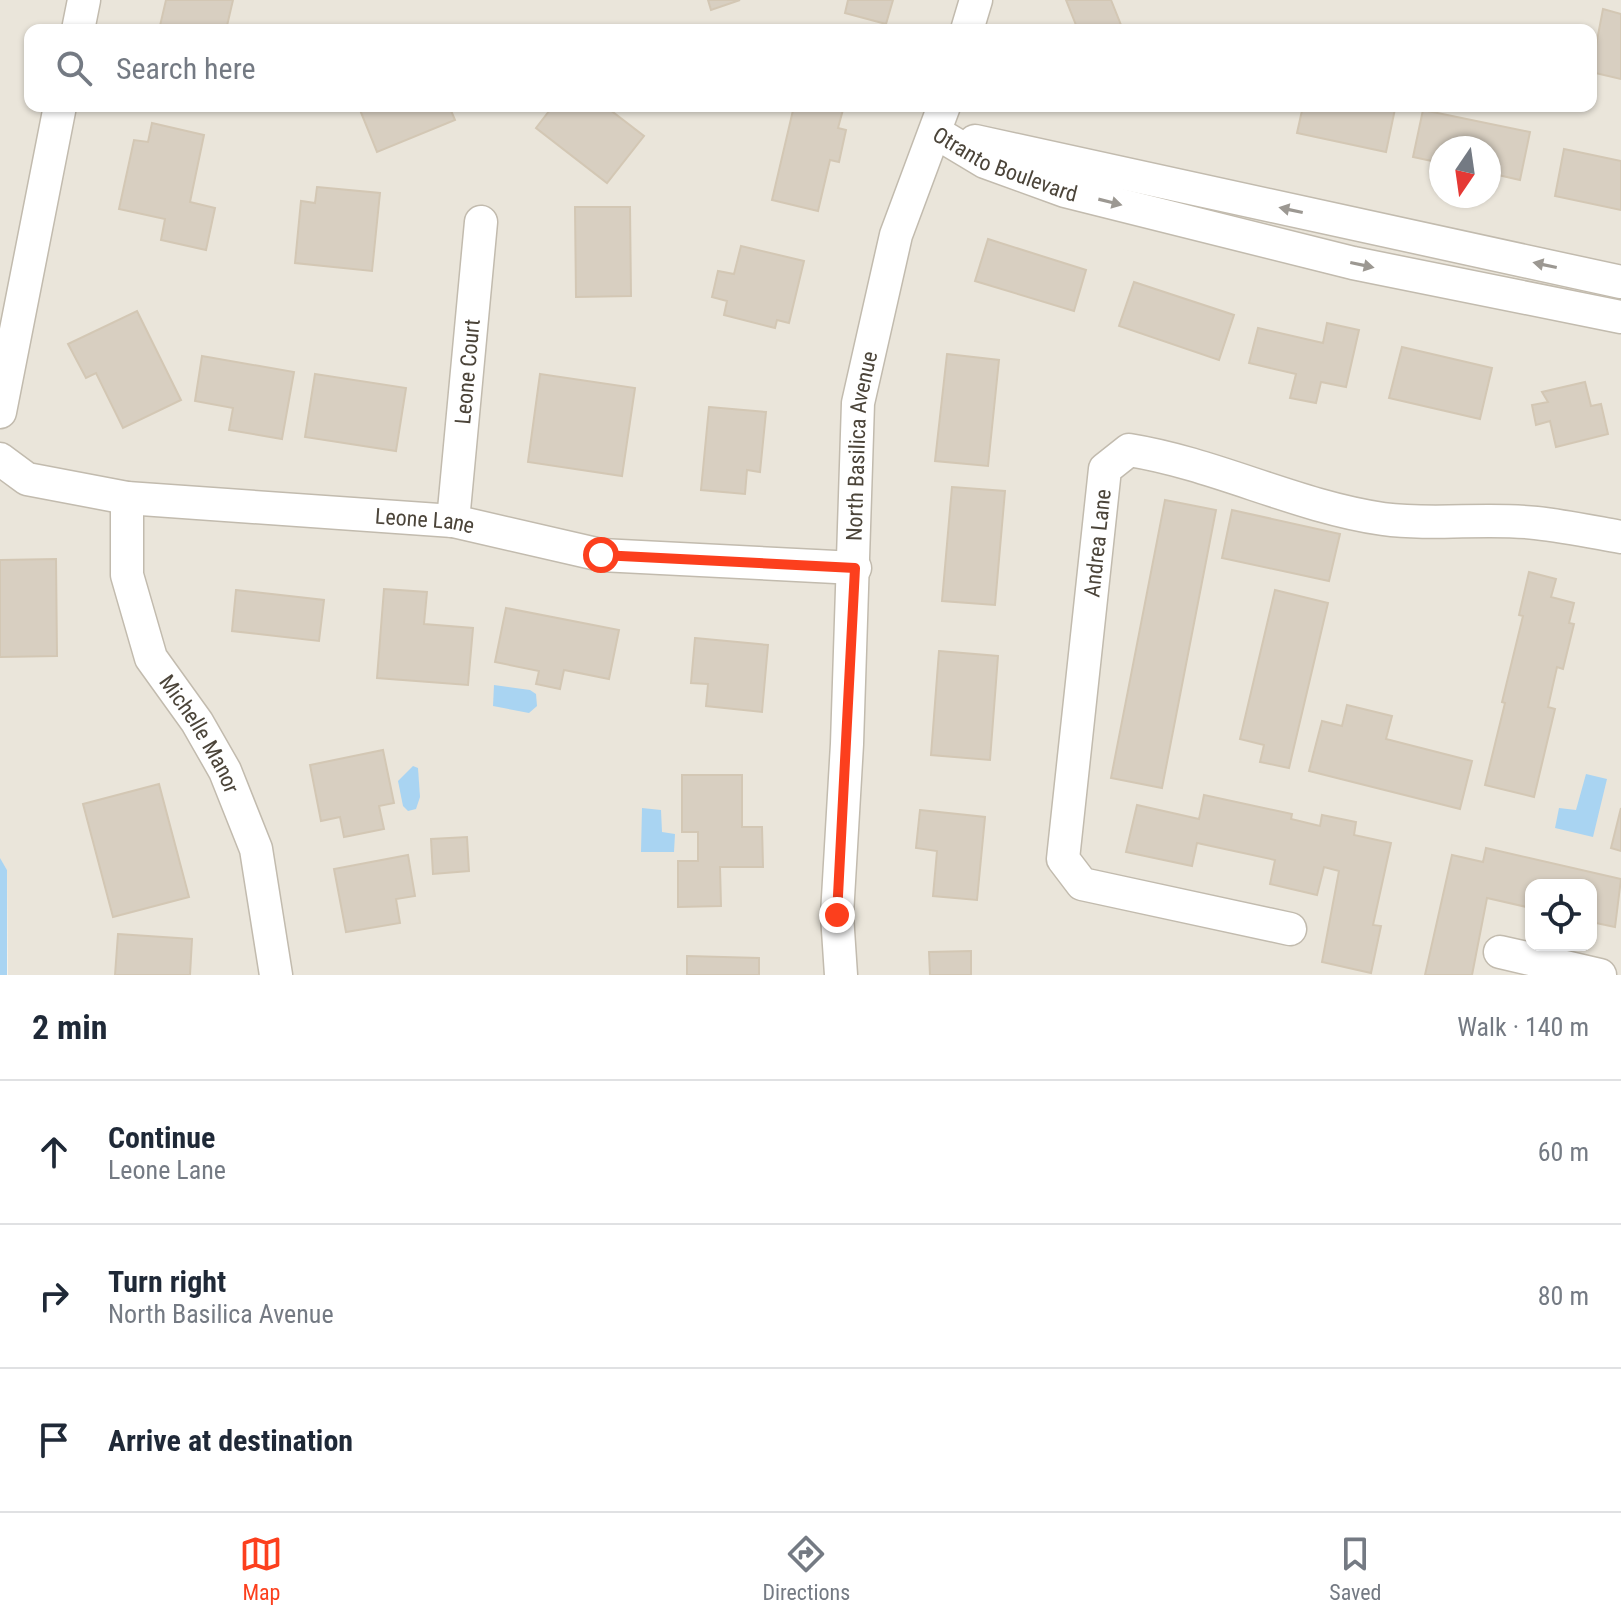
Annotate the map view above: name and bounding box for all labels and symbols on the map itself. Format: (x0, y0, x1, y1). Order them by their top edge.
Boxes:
street label: Otranto Boulevard (929, 121, 1080, 206)
north arrow (1429, 136, 1501, 208)
one-way arrow (1097, 197, 1122, 209)
one-way arrow (1278, 203, 1303, 216)
one-way arrow (1532, 258, 1557, 271)
one-way arrow (1350, 259, 1375, 272)
street label: Leone Court (450, 318, 484, 425)
street label: North Basilica Avenue (841, 349, 882, 541)
street label: Andrea Lane (1079, 488, 1115, 598)
street label: Leone Lane (374, 503, 477, 538)
route start (583, 537, 619, 573)
street label: Michelle Manor (155, 670, 245, 797)
route end (819, 897, 855, 933)

